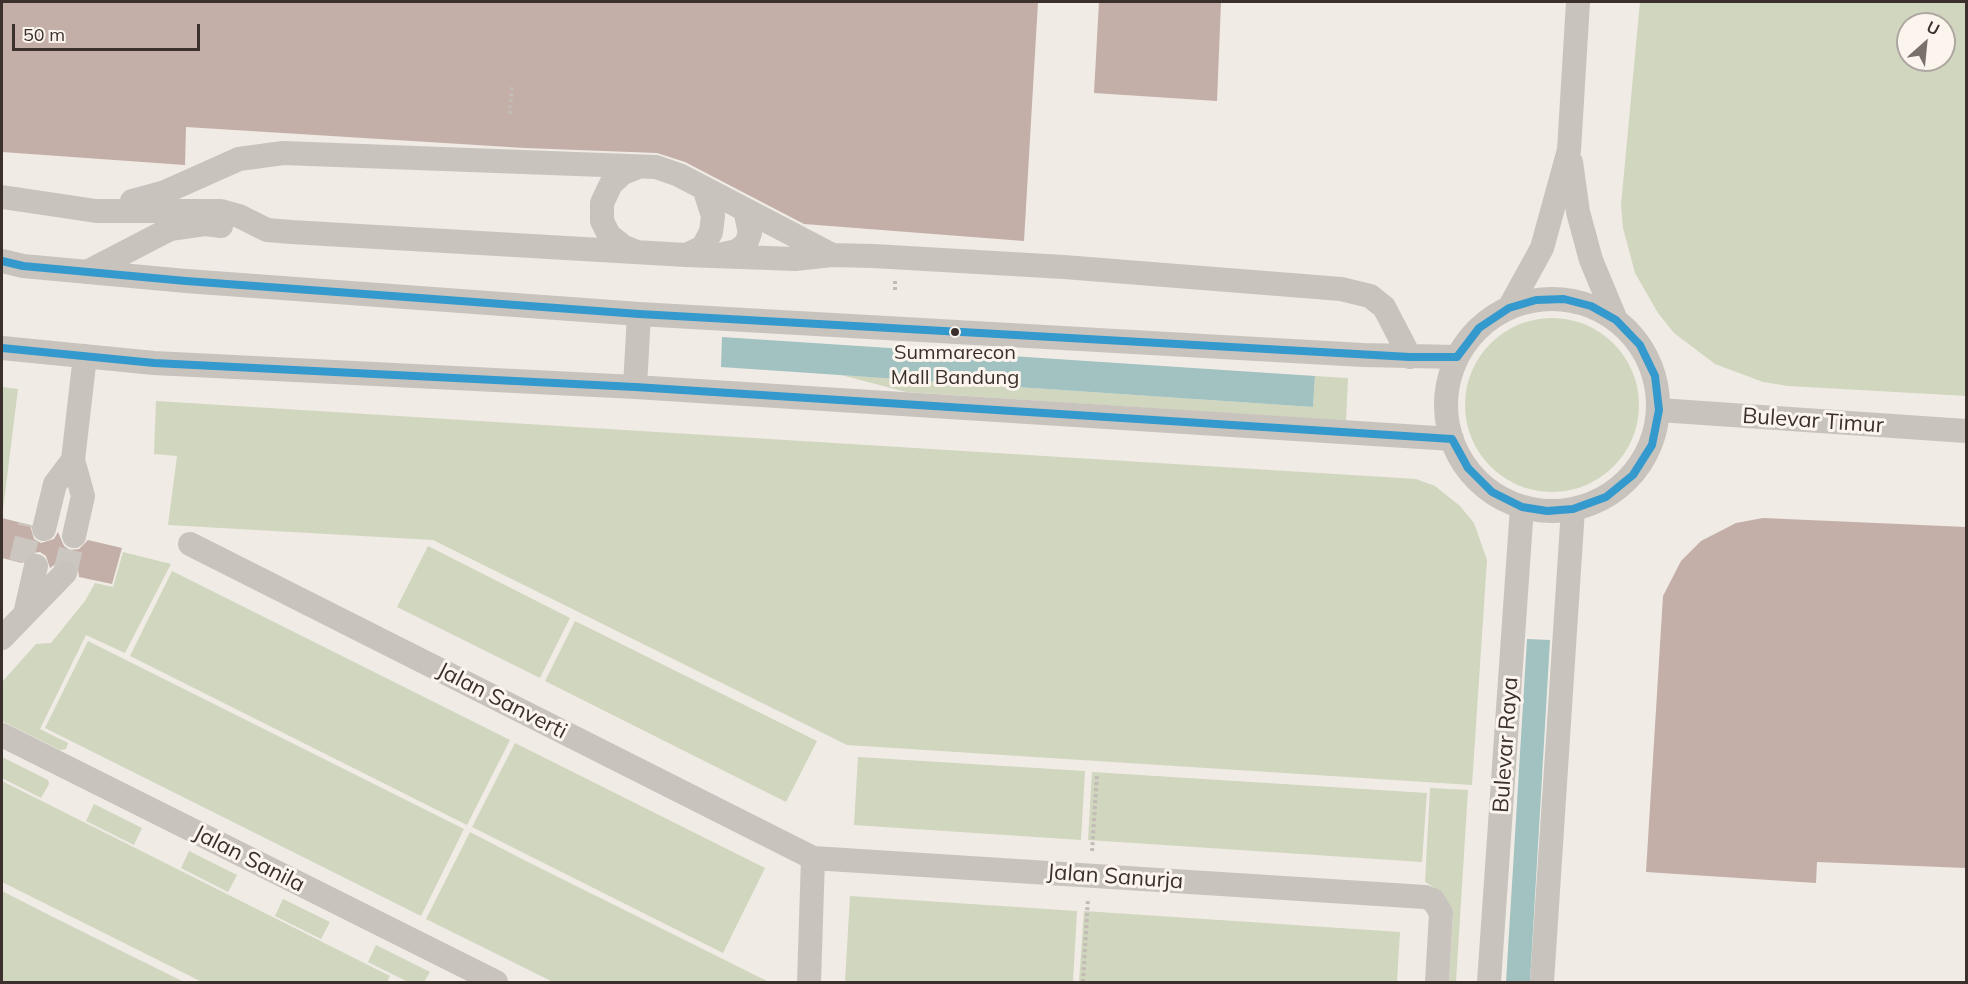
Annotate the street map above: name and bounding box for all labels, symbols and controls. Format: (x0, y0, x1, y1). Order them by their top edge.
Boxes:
scale bar (15, 12, 202, 50)
north arrow (1896, 12, 1956, 72)
text: U (1923, 16, 1943, 39)
text: 50 m (23, 23, 65, 46)
marker: Summarecon Mall Bandung (949, 326, 961, 338)
place label: Summarecon Mall Bandung (891, 341, 1019, 388)
street label: Bulevar Timur (1741, 403, 1885, 439)
street label: Jalan Sanverti (433, 657, 571, 745)
street label: Bulevar Raya (1488, 676, 1524, 814)
street label: Jalan Sanila (189, 820, 309, 898)
street label: Jalan Sanurja (1046, 859, 1184, 895)

